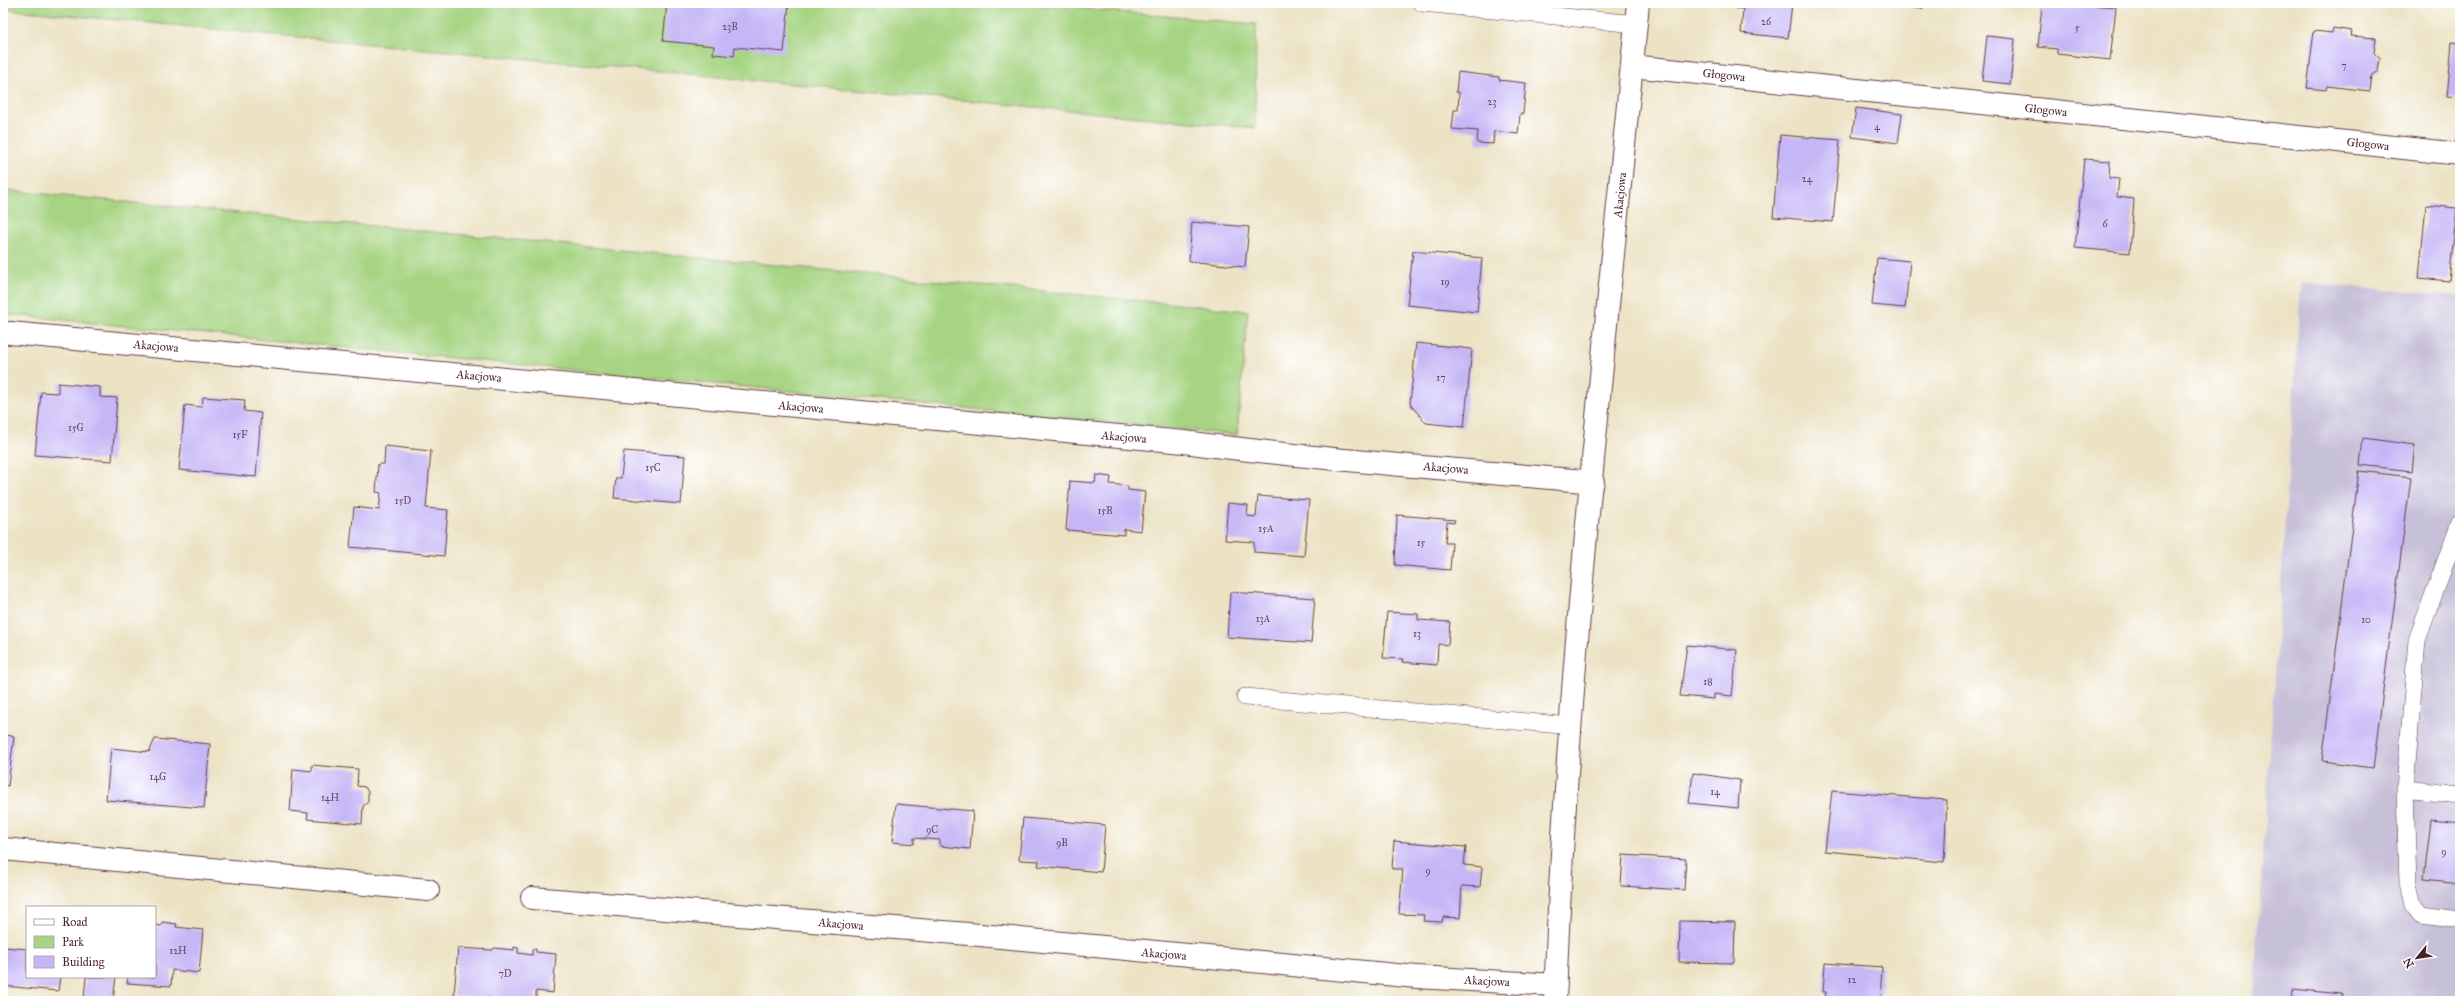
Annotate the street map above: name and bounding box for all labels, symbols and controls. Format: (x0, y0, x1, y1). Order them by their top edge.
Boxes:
house number: 26 (1761, 16, 1772, 28)
house number: 23B (722, 21, 738, 33)
house number: 5 (2075, 22, 2080, 34)
house number: 7 (2341, 60, 2347, 72)
street label: Głogowa (1702, 66, 1747, 85)
house number: 23 (1488, 96, 1496, 108)
street label: Głogowa (2024, 101, 2069, 120)
house number: 4 (1874, 121, 1880, 133)
street label: Głogowa (2346, 135, 2391, 154)
street label: Akacjowa (1611, 171, 1629, 219)
house number: 24 (1802, 173, 1813, 185)
house number: 6 (2102, 218, 2108, 230)
house number: 19 (1440, 276, 1450, 288)
street label: Akacjowa (132, 337, 180, 355)
street label: Akacjowa (455, 367, 503, 385)
house number: 17 (1436, 372, 1446, 384)
street label: Akacjowa (777, 398, 825, 416)
house number: 15G (68, 422, 84, 434)
street label: Akacjowa (1100, 428, 1148, 446)
house number: 15F (232, 429, 248, 441)
street label: Akacjowa (1422, 459, 1470, 477)
house number: 15C (645, 462, 661, 474)
house number: 15D (395, 495, 411, 507)
house number: 15B (1097, 505, 1113, 517)
house number: 15A (1258, 523, 1274, 535)
house number: 15 (1417, 537, 1426, 549)
house number: 13A (1256, 613, 1271, 625)
house number: 10 (2361, 614, 2371, 626)
house number: 13 (1413, 628, 1421, 640)
house number: 18 (1703, 676, 1713, 688)
house number: 14G (150, 771, 166, 783)
house number: 14 (1710, 786, 1720, 798)
house number: 14H (321, 792, 339, 804)
house number: 9C (926, 824, 938, 836)
house number: 9B (1056, 837, 1068, 849)
house number: 9 (2441, 846, 2447, 858)
house number: 9 (1425, 865, 1431, 877)
legend (26, 906, 156, 978)
text: Road (62, 915, 88, 929)
street label: Akacjowa (817, 915, 865, 933)
text: Park (62, 935, 84, 949)
north arrow (2397, 938, 2437, 978)
house number: 12H (169, 945, 187, 957)
street label: Akacjowa (1140, 945, 1188, 963)
text: Building (62, 955, 105, 970)
text: N (2400, 955, 2417, 970)
house number: 7D (498, 968, 512, 980)
street label: Akacjowa (1463, 973, 1511, 989)
house number: 12 (1848, 974, 1857, 986)

